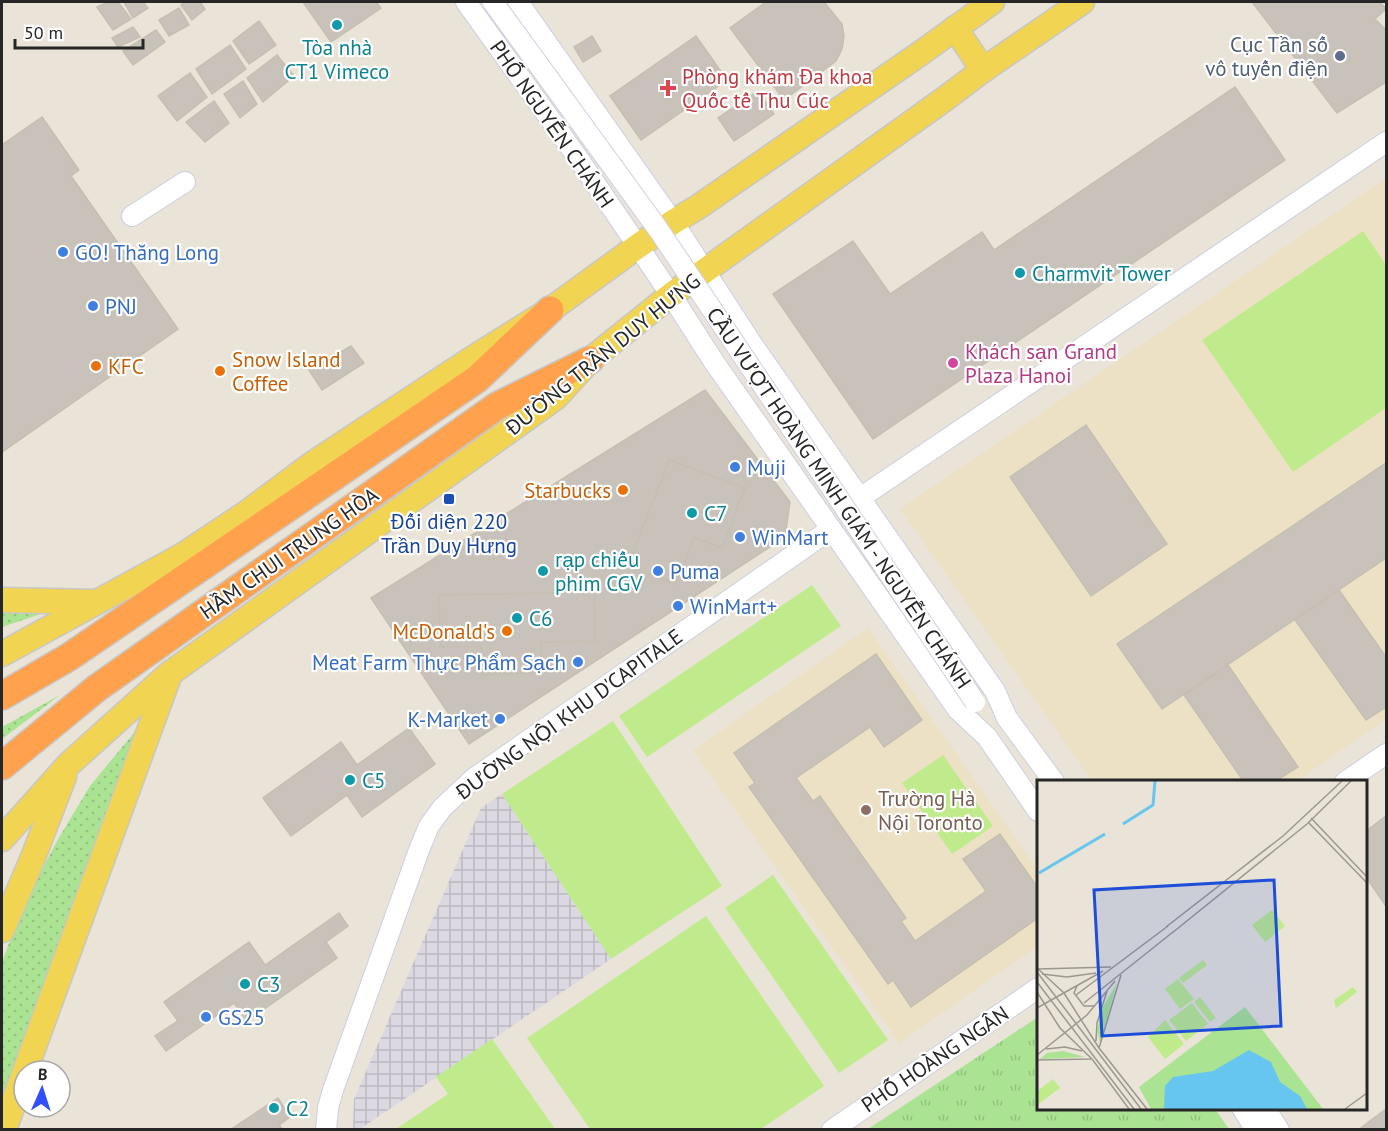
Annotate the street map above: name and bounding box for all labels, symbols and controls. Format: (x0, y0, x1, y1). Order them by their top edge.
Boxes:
scale bar (15, 12, 142, 50)
marker: Tòa nhà CT1 Vimeco (330, 18, 344, 32)
text: 50 m (24, 21, 63, 44)
place label: Cục Tần số vô tuyến điện (1205, 31, 1328, 82)
place label: Tòa nhà CT1 Vimeco (285, 34, 389, 85)
street label: PHỐ NGUYỄN CHÁNH (484, 35, 620, 213)
marker: Cục Tần số vô tuyến điện (1333, 49, 1347, 63)
place label: Phòng khám Đa khoa Quốc tế Thu Cúc (682, 63, 873, 114)
marker: Phòng khám Đa khoa Quốc tế Thu Cúc (659, 79, 677, 97)
place label: GO! Thăng Long (75, 239, 219, 266)
marker: GO! Thăng Long (56, 245, 70, 259)
place label: Charmvit Tower (1032, 260, 1171, 287)
marker: Charmvit Tower (1013, 266, 1027, 280)
street label: ĐƯỜNG TRẦN DUY HƯNG (499, 267, 706, 442)
place label: PNJ (105, 293, 137, 320)
marker: PNJ (86, 299, 100, 313)
street label: CẦU VƯỢT HOÀNG MINH GIÁM - NGUYỄN CHÁNH (701, 302, 977, 694)
place label: Khách sạn Grand Plaza Hanoi (965, 338, 1117, 389)
place label: Snow Island Coffee (232, 346, 341, 397)
place label: KFC (108, 353, 144, 380)
marker: Khách sạn Grand Plaza Hanoi (946, 356, 960, 370)
marker: KFC (89, 359, 103, 373)
marker: Snow Island Coffee (213, 364, 227, 378)
place label: Muji (747, 454, 786, 481)
marker: Muji (728, 460, 742, 474)
place label: Starbucks (524, 477, 611, 504)
street label: HẦM CHUI TRUNG HÒA (194, 481, 384, 625)
marker: Starbucks (616, 483, 630, 497)
marker: Đối diện 220 Trần Duy Hưng (442, 492, 456, 506)
place label: C7 (704, 500, 727, 527)
marker: C7 (685, 506, 699, 520)
place label: Đối diện 220 Trần Duy Hưng (381, 508, 517, 559)
place label: WinMart (752, 524, 828, 551)
marker: WinMart (733, 530, 747, 544)
place label: rạp chiếu phim CGV (555, 546, 642, 597)
place label: Puma (670, 558, 720, 585)
marker: rạp chiếu phim CGV (536, 564, 550, 578)
marker: Puma (651, 564, 665, 578)
place label: WinMart+ (690, 593, 777, 620)
marker: WinMart+ (671, 599, 685, 613)
place label: C6 (529, 605, 552, 632)
marker: C6 (510, 611, 524, 625)
place label: McDonald's (392, 618, 495, 645)
street label: ĐƯỜNG NỘI KHU D'CAPITALE (450, 623, 688, 806)
marker: McDonald's (500, 624, 514, 638)
place label: Meat Farm Thực Phẩm Sạch (312, 649, 566, 676)
marker: Meat Farm Thực Phẩm Sạch (571, 655, 585, 669)
place label: K-Market (408, 706, 488, 733)
marker: K-Market (493, 712, 507, 726)
place label: C5 (362, 767, 385, 794)
marker: C5 (343, 773, 357, 787)
inset map (1037, 780, 1367, 1110)
place label: Trường Hà Nội Toronto (878, 785, 983, 836)
marker: Trường Hà Nội Toronto (859, 803, 873, 817)
place label: C3 (257, 971, 280, 998)
marker: C3 (238, 977, 252, 991)
street label: PHỐ HOÀNG NGÂN (856, 1000, 1014, 1118)
place label: GS25 (218, 1004, 265, 1031)
marker: GS25 (199, 1010, 213, 1024)
north arrow (12, 1059, 72, 1119)
text: B (38, 1064, 48, 1084)
place label: C2 (286, 1095, 309, 1122)
marker: C2 (267, 1101, 281, 1115)

